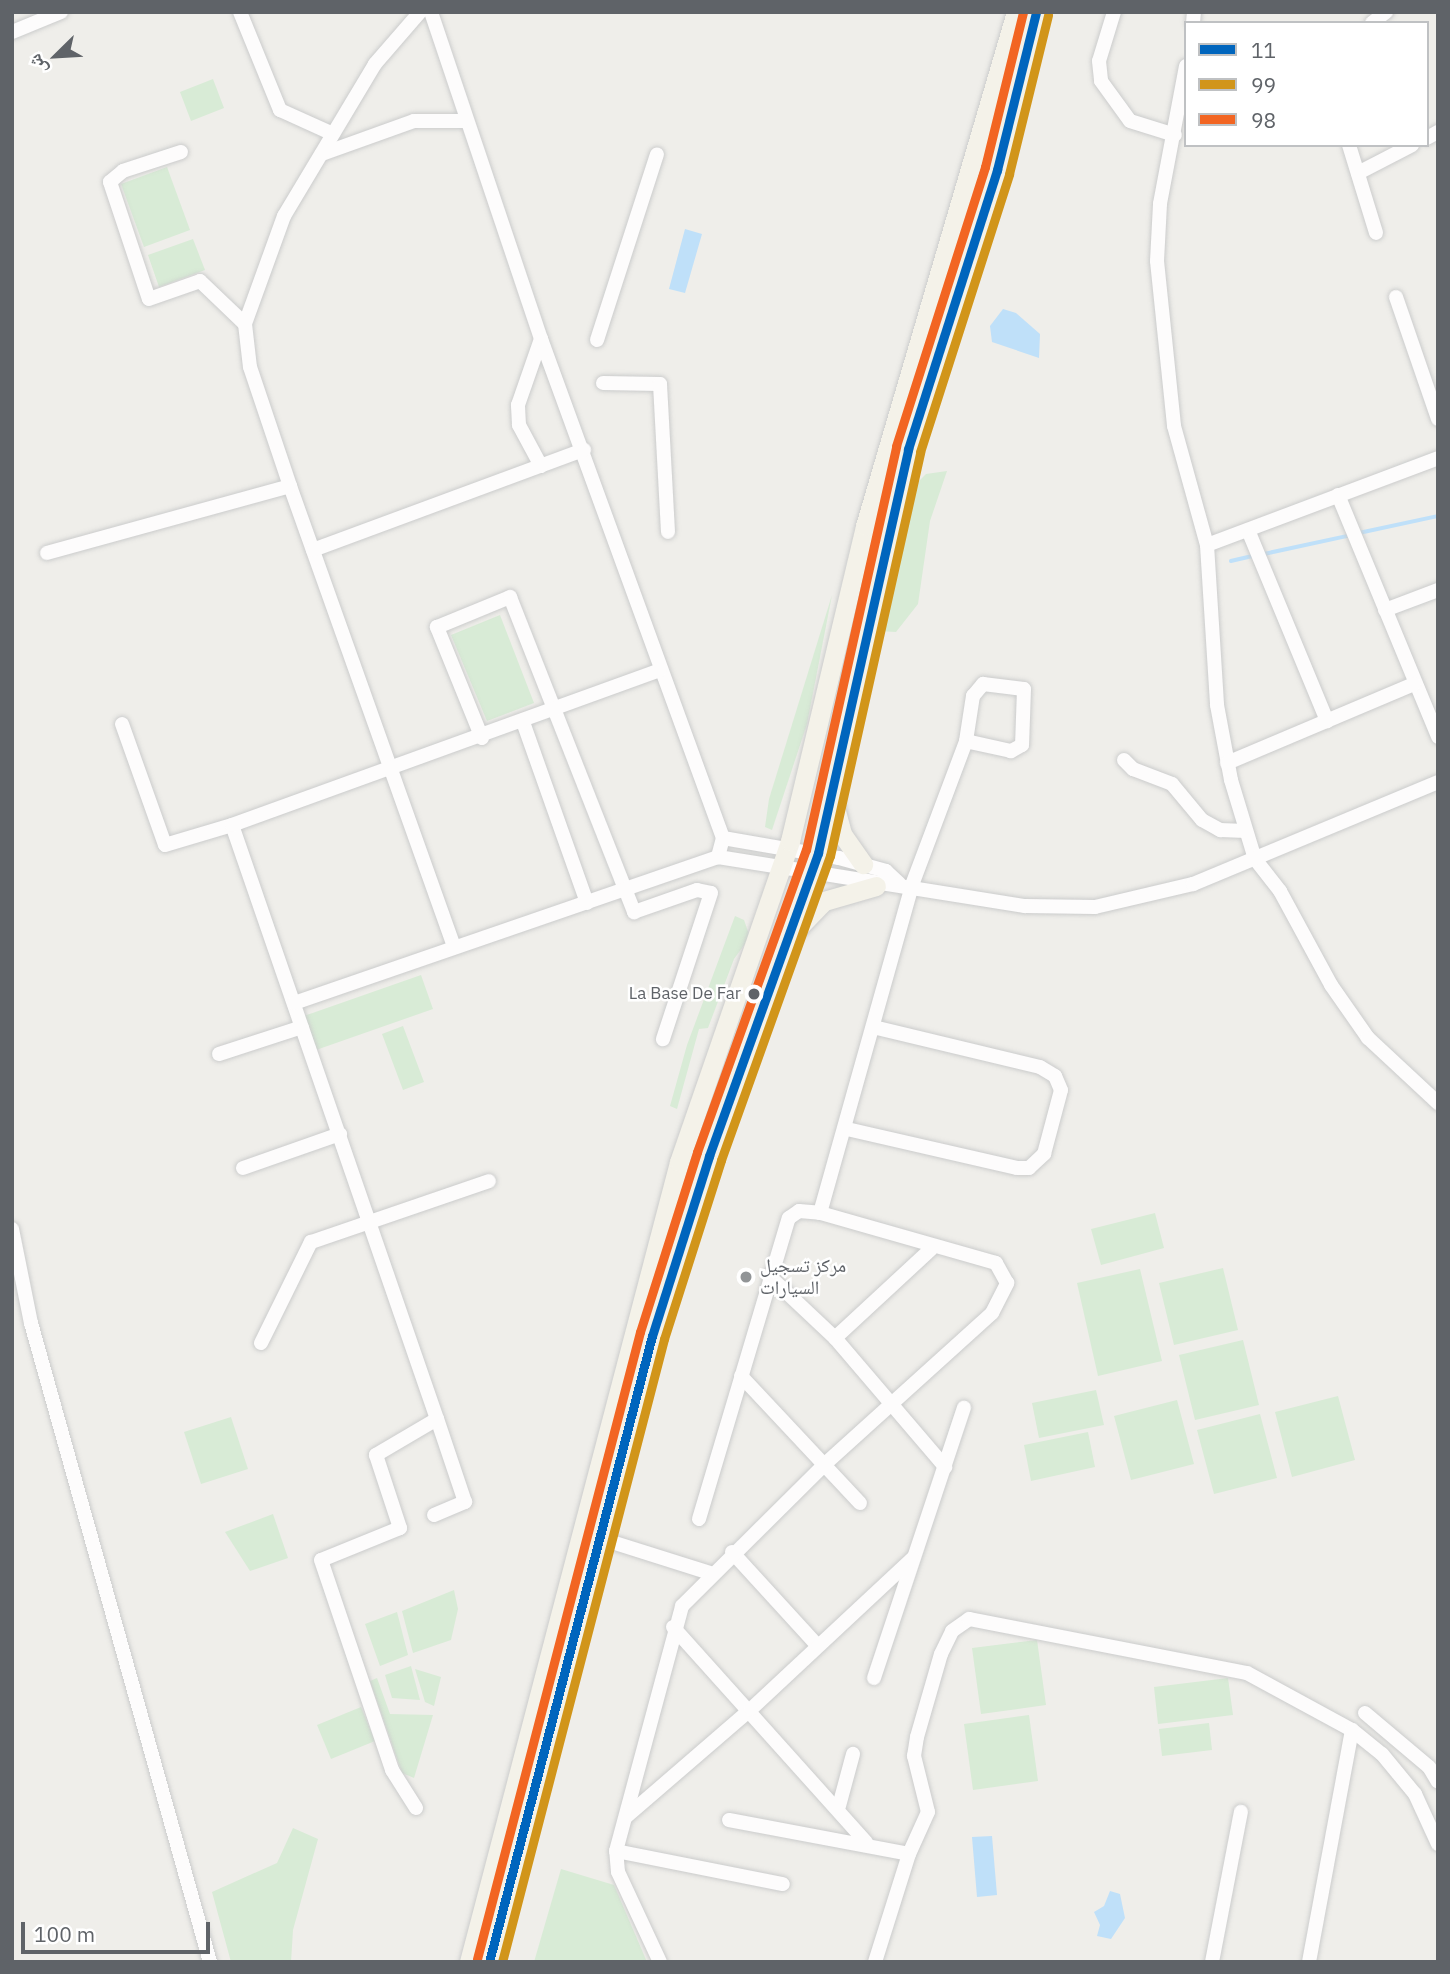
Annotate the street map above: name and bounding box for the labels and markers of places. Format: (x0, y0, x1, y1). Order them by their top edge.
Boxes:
place label: La Base De Far (629, 984, 741, 1004)
marker: La Base De Far (747, 987, 761, 1001)
place label: مركز تسجيل السيارات (760, 1255, 846, 1299)
marker: مركز تسجيل السيارات (738, 1269, 754, 1285)

